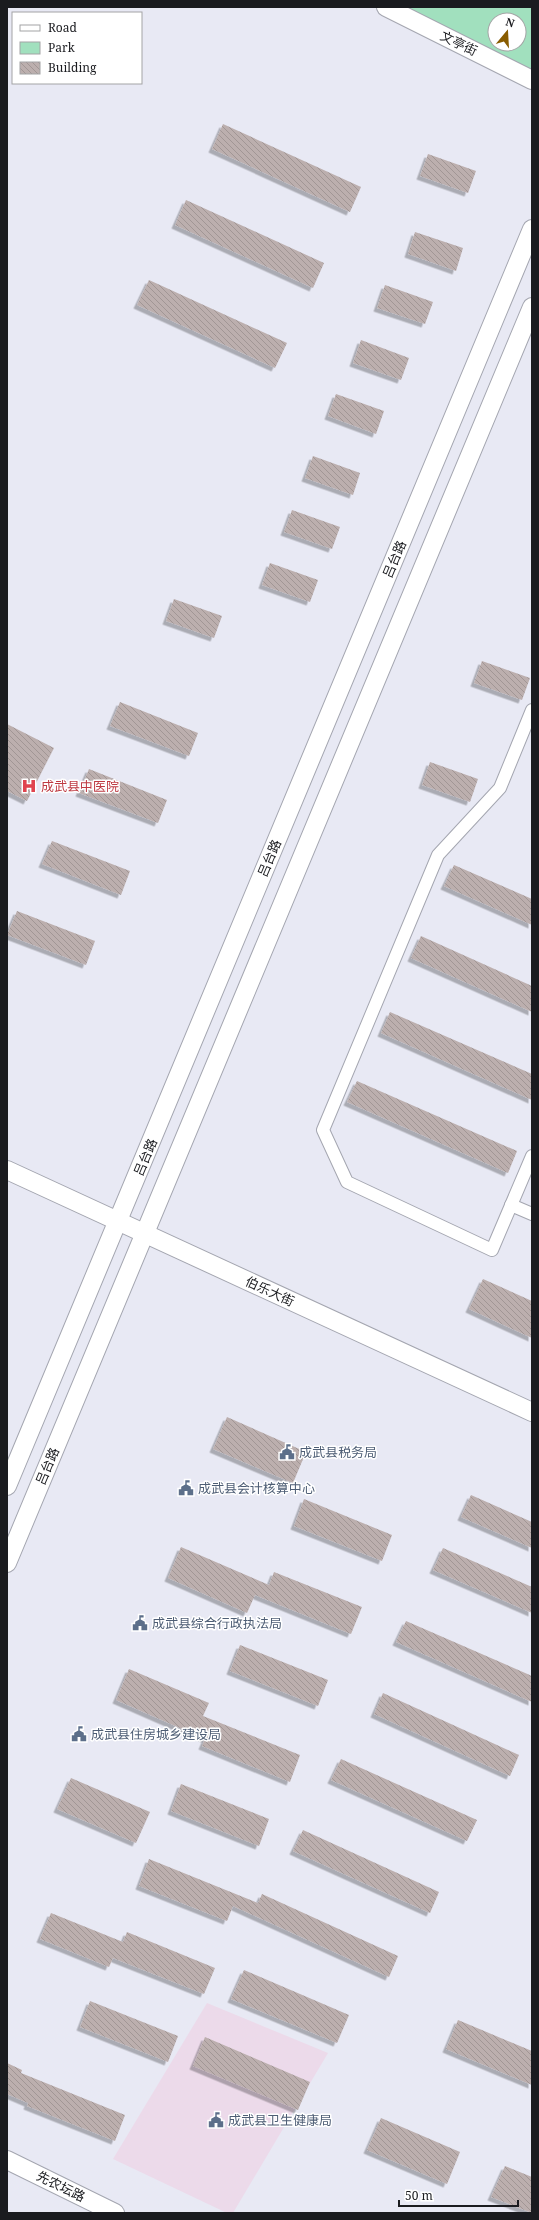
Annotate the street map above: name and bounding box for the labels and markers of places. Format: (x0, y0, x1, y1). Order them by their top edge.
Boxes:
hospital icon: 成武县中医院 (20, 777, 38, 795)
place label: 成武县中医院 (41, 777, 119, 795)
public building icon: 成武县税务局 (278, 1443, 296, 1461)
place label: 成武县税务局 (299, 1443, 377, 1461)
public building icon: 成武县会计核算中心 (177, 1479, 195, 1497)
place label: 成武县会计核算中心 (198, 1479, 315, 1497)
public building icon: 成武县综合行政执法局 (131, 1614, 149, 1632)
place label: 成武县综合行政执法局 (152, 1614, 282, 1632)
public building icon: 成武县住房城乡建设局 (70, 1725, 88, 1743)
place label: 成武县住房城乡建设局 (91, 1725, 221, 1743)
public building icon: 成武县卫生健康局 (207, 2111, 225, 2129)
place label: 成武县卫生健康局 (228, 2111, 332, 2129)

